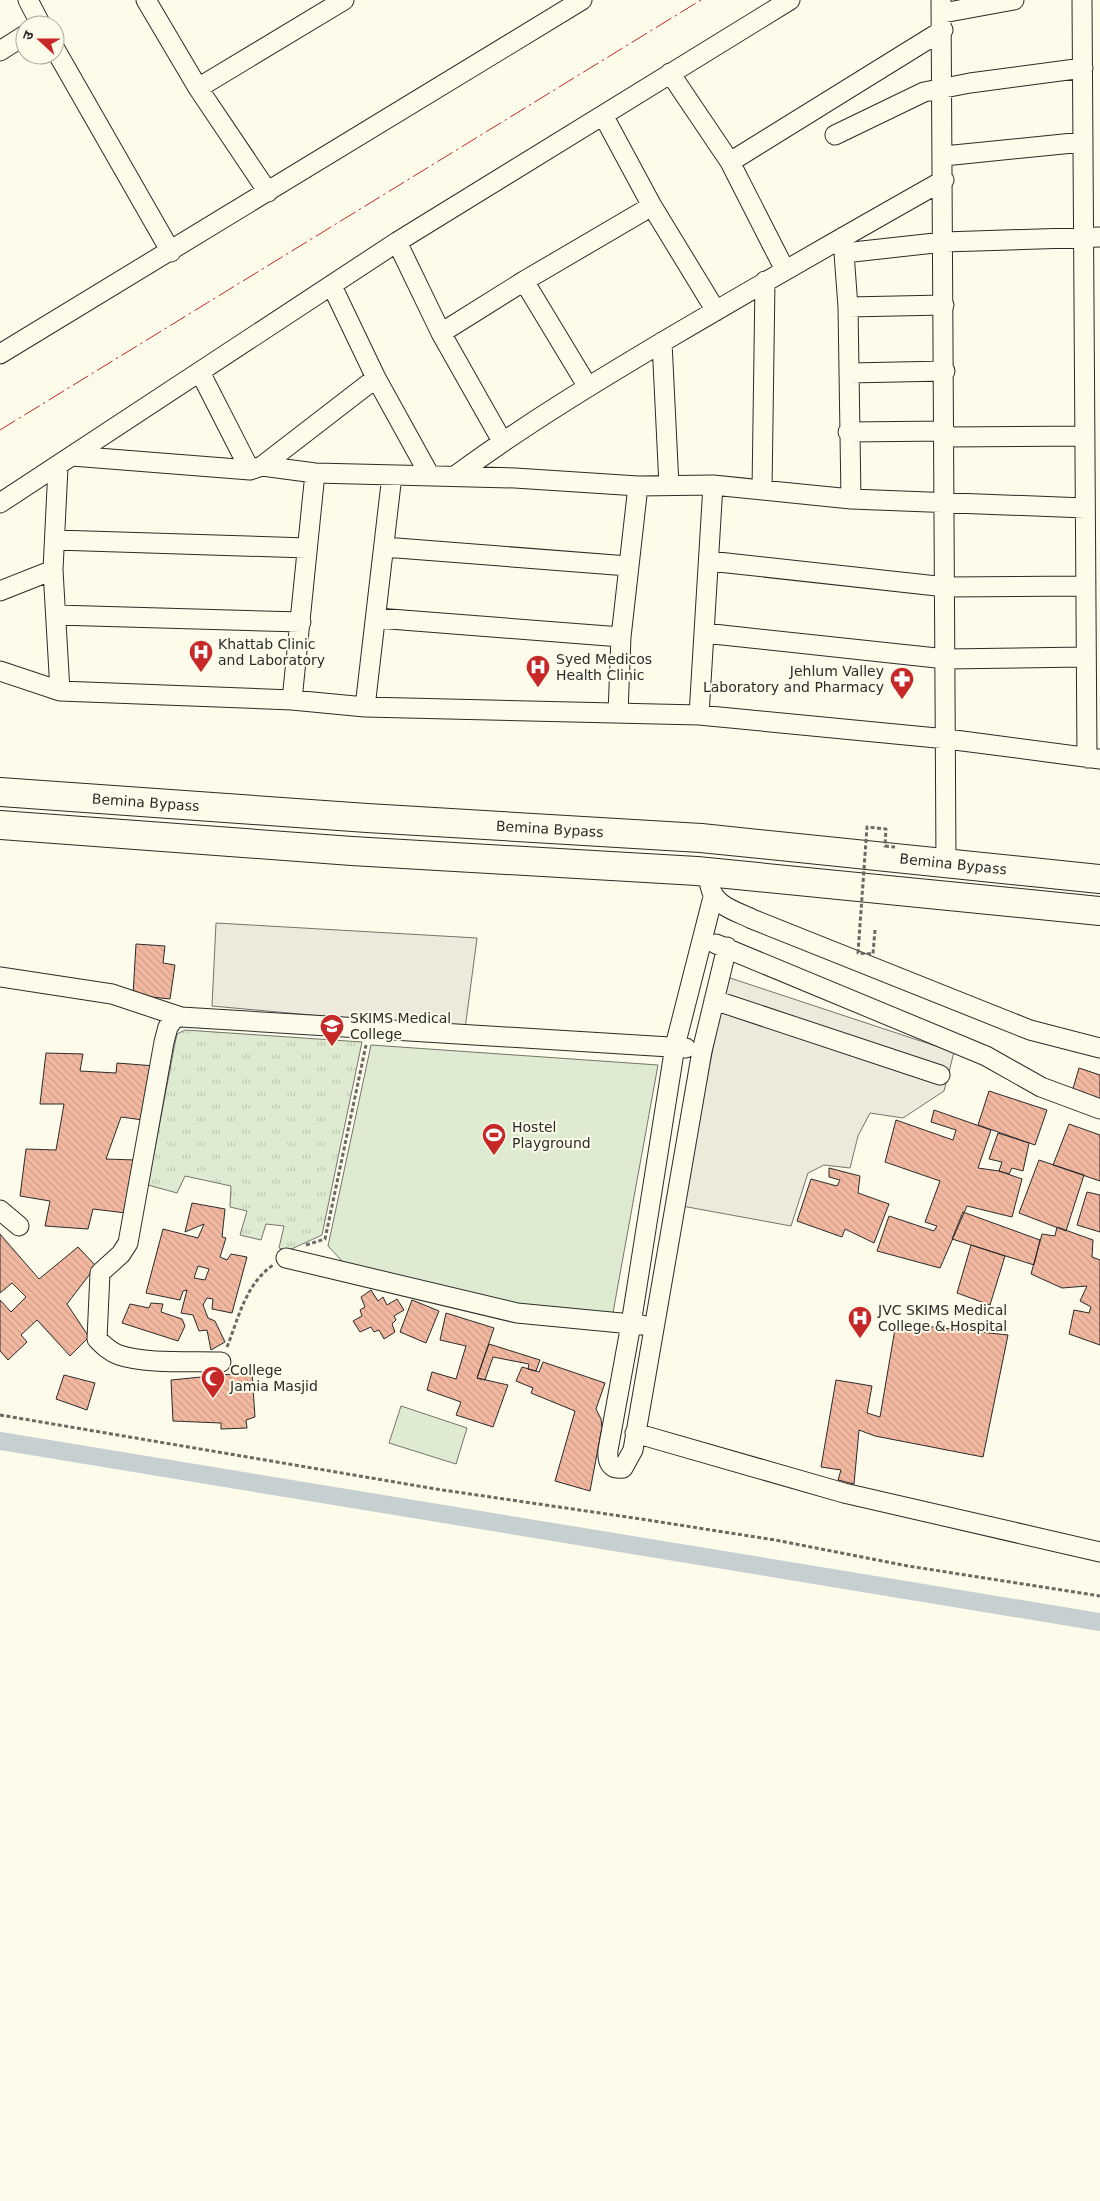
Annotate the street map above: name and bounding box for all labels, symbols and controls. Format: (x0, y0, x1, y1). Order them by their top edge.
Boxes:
north arrow (15, 15, 65, 65)
text: उ (19, 28, 37, 42)
place label: Khattab Clinic and Laboratory (218, 636, 325, 668)
hospital icon: Khattab Clinic and Laboratory (188, 639, 214, 673)
place label: Syed Medicos Health Clinic (556, 651, 652, 683)
hospital icon: Syed Medicos Health Clinic (525, 654, 551, 688)
place label: Jehlum Valley Laboratory and Pharmacy (703, 663, 884, 695)
pharmacy icon: Jehlum Valley Laboratory and Pharmacy (889, 666, 915, 700)
street label: Bemina Bypass (91, 791, 200, 814)
street label: Bemina Bypass (496, 818, 604, 840)
street label: Bemina Bypass (899, 850, 1008, 877)
place label: SKIMS Medical College (350, 1010, 451, 1042)
school or university icon: SKIMS Medical College (319, 1013, 345, 1047)
place label: Hostel Playground (512, 1119, 591, 1151)
sports icon: Hostel Playground (481, 1122, 507, 1156)
place label: JVC SKIMS Medical College & Hospital (877, 1302, 1007, 1334)
hospital icon: JVC SKIMS Medical College & Hospital (847, 1305, 873, 1339)
place label: College Jamia Masjid (229, 1362, 318, 1394)
mosque icon: College Jamia Masjid (200, 1365, 226, 1399)

